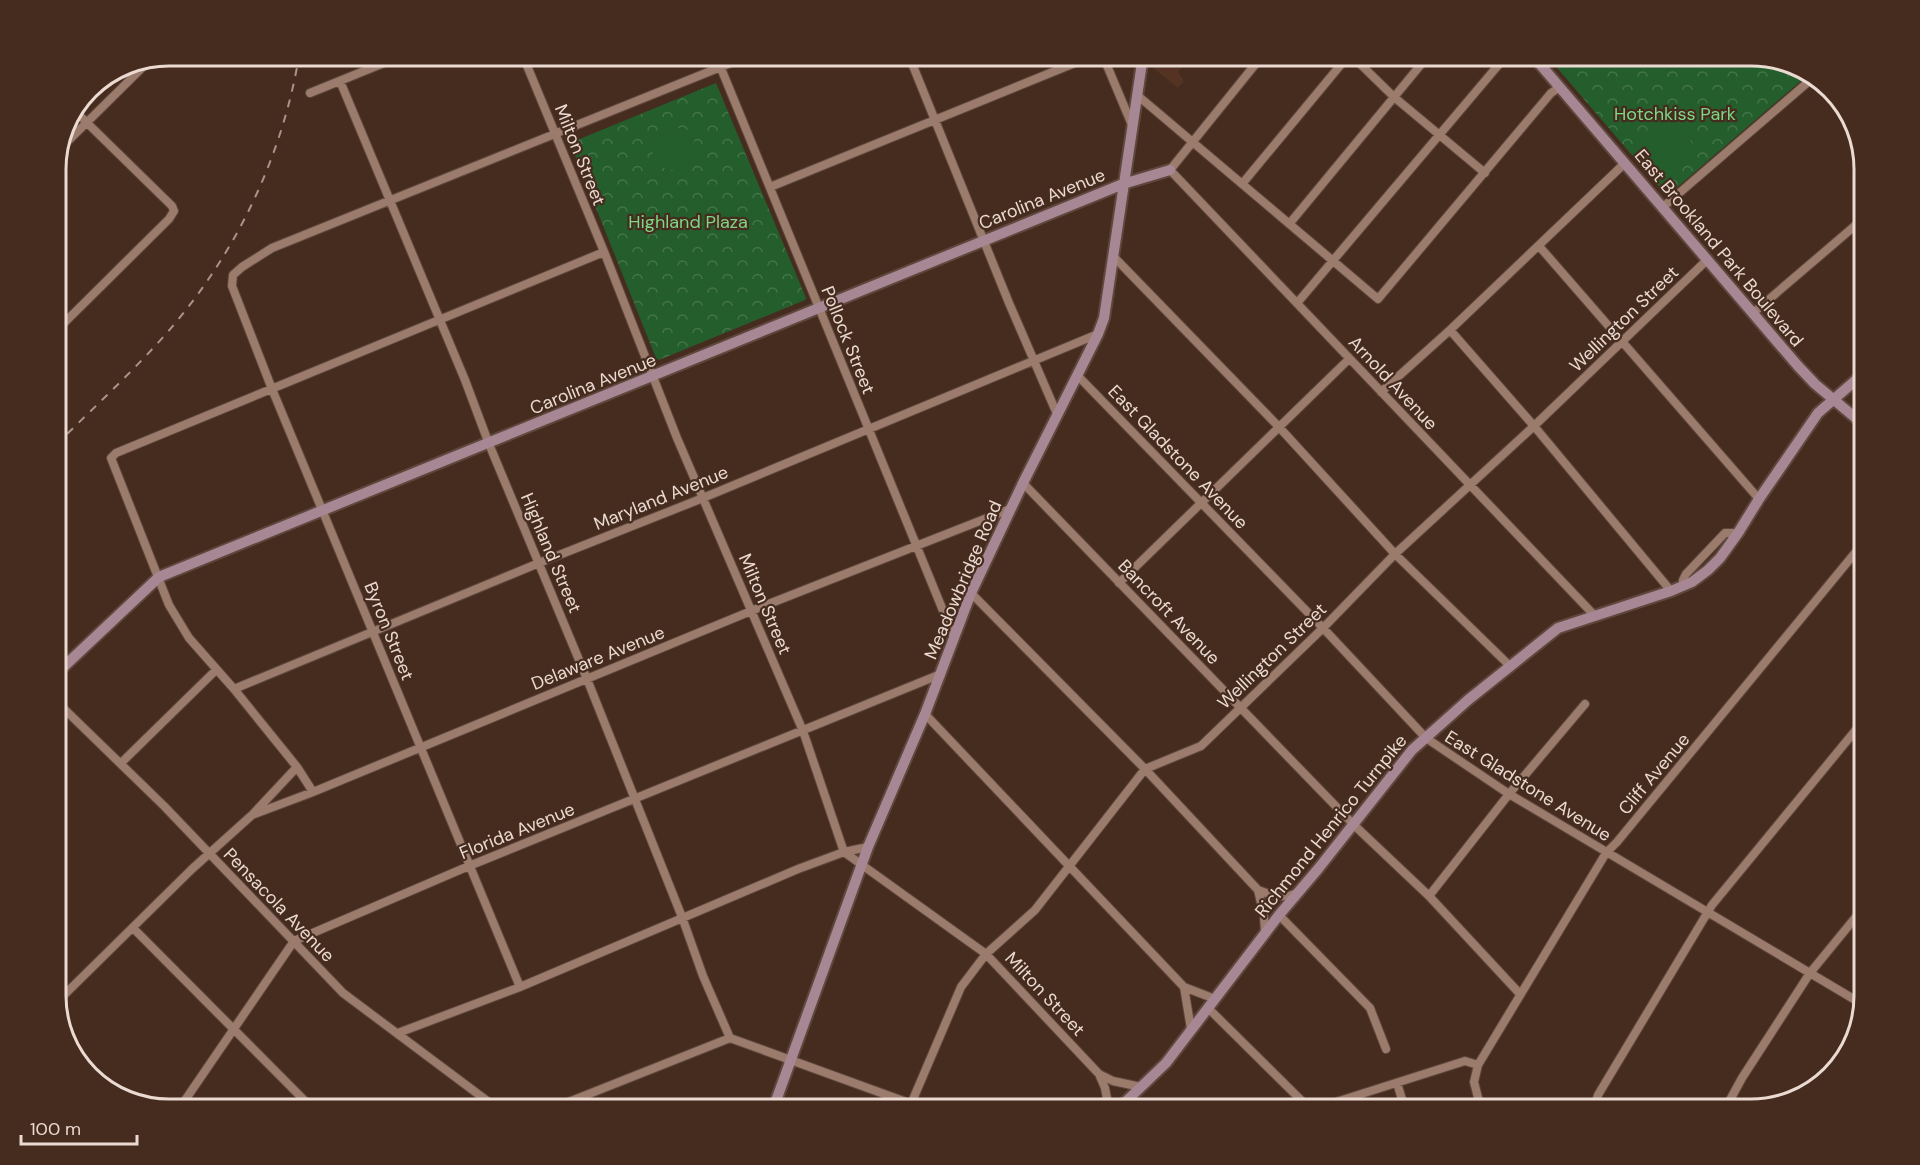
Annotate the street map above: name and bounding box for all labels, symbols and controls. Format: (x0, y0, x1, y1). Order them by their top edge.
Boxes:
street label: Milton Street (549, 101, 611, 209)
park label: Hotchkiss Park (1614, 102, 1736, 126)
street label: East Brookland Park Boulevard (1629, 144, 1809, 352)
street label: Carolina Avenue (975, 163, 1109, 235)
park label: Highland Plaza (628, 210, 748, 234)
street label: Wellington Street (1564, 261, 1684, 377)
street label: Pollock Street (815, 282, 881, 398)
street label: Arnold Avenue (1343, 331, 1443, 435)
street label: Carolina Avenue (526, 348, 660, 420)
street label: East Gladstone Avenue (1103, 380, 1253, 534)
street label: Maryland Avenue (590, 460, 732, 536)
street label: Highland Street (515, 489, 587, 617)
street label: Meadowbridge Road (919, 497, 1007, 663)
street label: Milton Street (733, 550, 797, 658)
street label: Bancroft Avenue (1113, 554, 1225, 670)
street label: Byron Street (358, 578, 420, 684)
street label: Wellington Street (1212, 598, 1332, 714)
street label: Delaware Avenue (528, 620, 668, 696)
street label: East Gladstone Avenue (1440, 725, 1616, 847)
street label: Cliff Avenue (1613, 728, 1695, 820)
street label: Richmond Henrico Turnpike (1250, 729, 1412, 923)
street label: Florida Avenue (456, 797, 578, 865)
street label: Pensacola Avenue (218, 843, 340, 967)
street label: Milton Street (1000, 947, 1090, 1041)
scale bar (21, 1108, 136, 1146)
text: 100 m (30, 1117, 81, 1141)

